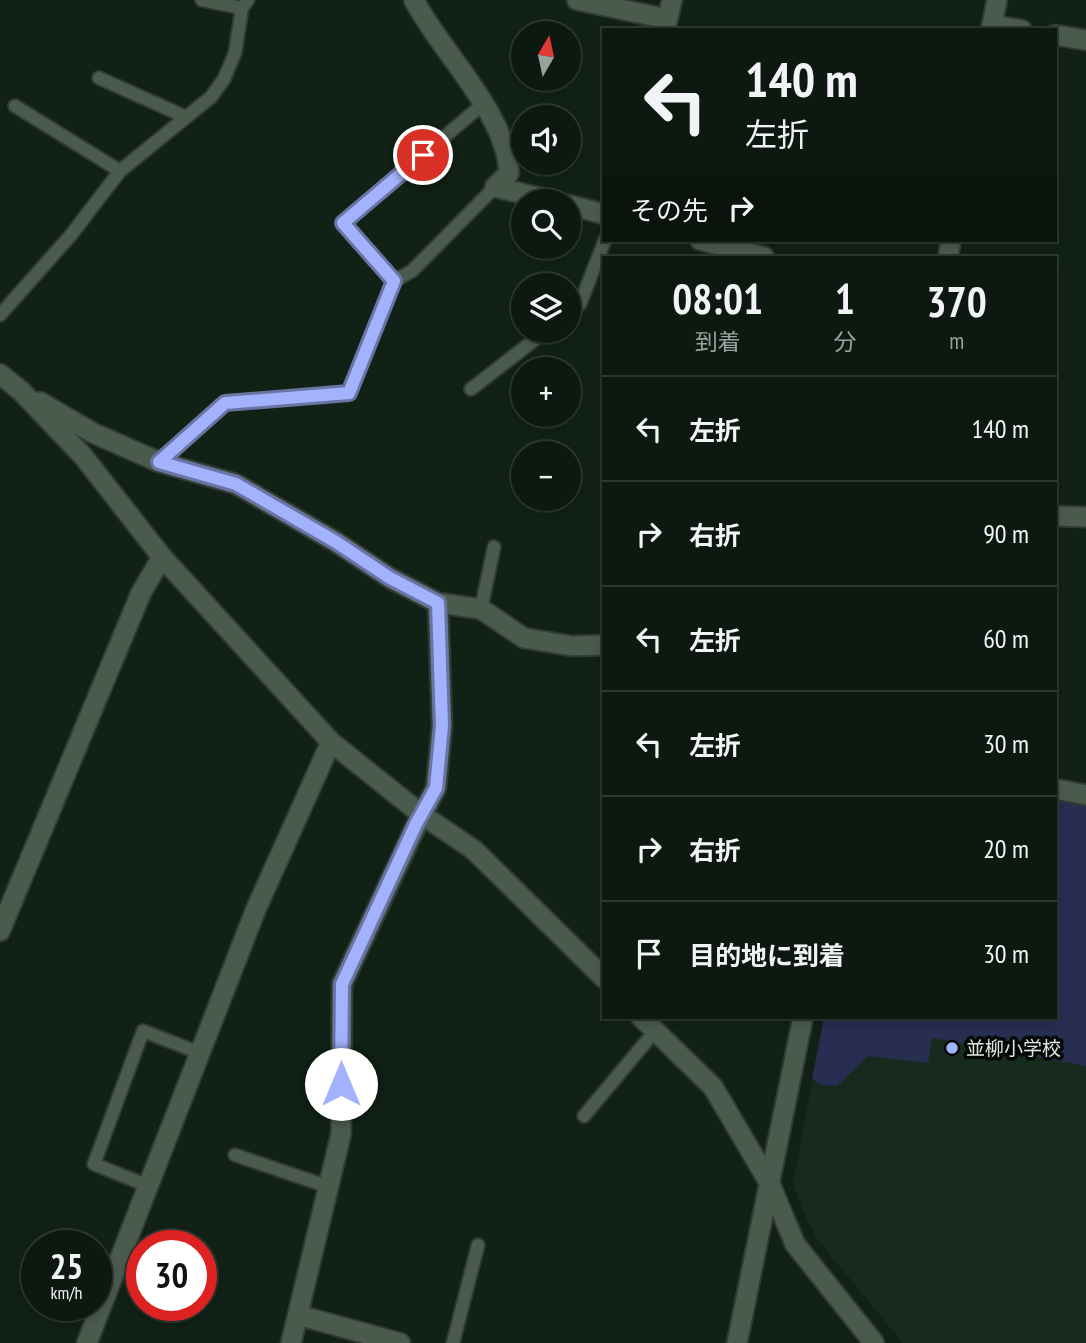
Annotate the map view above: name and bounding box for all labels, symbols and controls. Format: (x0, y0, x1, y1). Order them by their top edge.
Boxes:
north arrow (511, 21, 581, 91)
map controls (511, 21, 581, 511)
text: 140 m (745, 47, 858, 111)
icon: left (630, 56, 721, 147)
button: sound (511, 105, 581, 175)
text: 左折 (745, 113, 809, 155)
pin (393, 125, 453, 185)
icon: arrive (404, 136, 442, 174)
button: search (511, 189, 581, 259)
icon: right (722, 189, 760, 227)
text: その先 (630, 194, 708, 227)
text: 08:01 (672, 271, 763, 326)
text: 1 (835, 271, 855, 326)
button: layers (511, 273, 581, 343)
text: 370 (927, 274, 987, 329)
text: m (949, 326, 964, 355)
text: 到着 (695, 327, 741, 356)
text: 分 (833, 327, 856, 356)
button: + (511, 357, 581, 427)
icon: left (630, 410, 668, 448)
text: 140 m (971, 412, 1029, 445)
text: 左折 (689, 414, 741, 447)
button: − (511, 441, 581, 511)
icon: right (630, 515, 668, 553)
text: 90 m (983, 517, 1029, 550)
text: 右折 (689, 519, 741, 552)
icon: left (630, 620, 668, 658)
text: 60 m (983, 622, 1029, 655)
text: 左折 (689, 624, 741, 657)
icon: left (630, 725, 668, 763)
text: 30 m (983, 727, 1029, 760)
text: 左折 (689, 729, 741, 762)
icon: right (630, 830, 668, 868)
text: 20 m (983, 832, 1029, 865)
text: 右折 (689, 834, 741, 867)
icon: arrive (630, 935, 668, 973)
text: 30 m (983, 937, 1029, 970)
text: 目的地に到着 (689, 939, 845, 972)
place label: 並柳小学校 (966, 1036, 1061, 1060)
marker: 並柳小学校 (944, 1040, 960, 1056)
position arrow (304, 1047, 378, 1121)
speed limit sign: 30 (126, 1230, 217, 1321)
text: 25 (50, 1243, 83, 1289)
text: km/h (51, 1281, 82, 1304)

